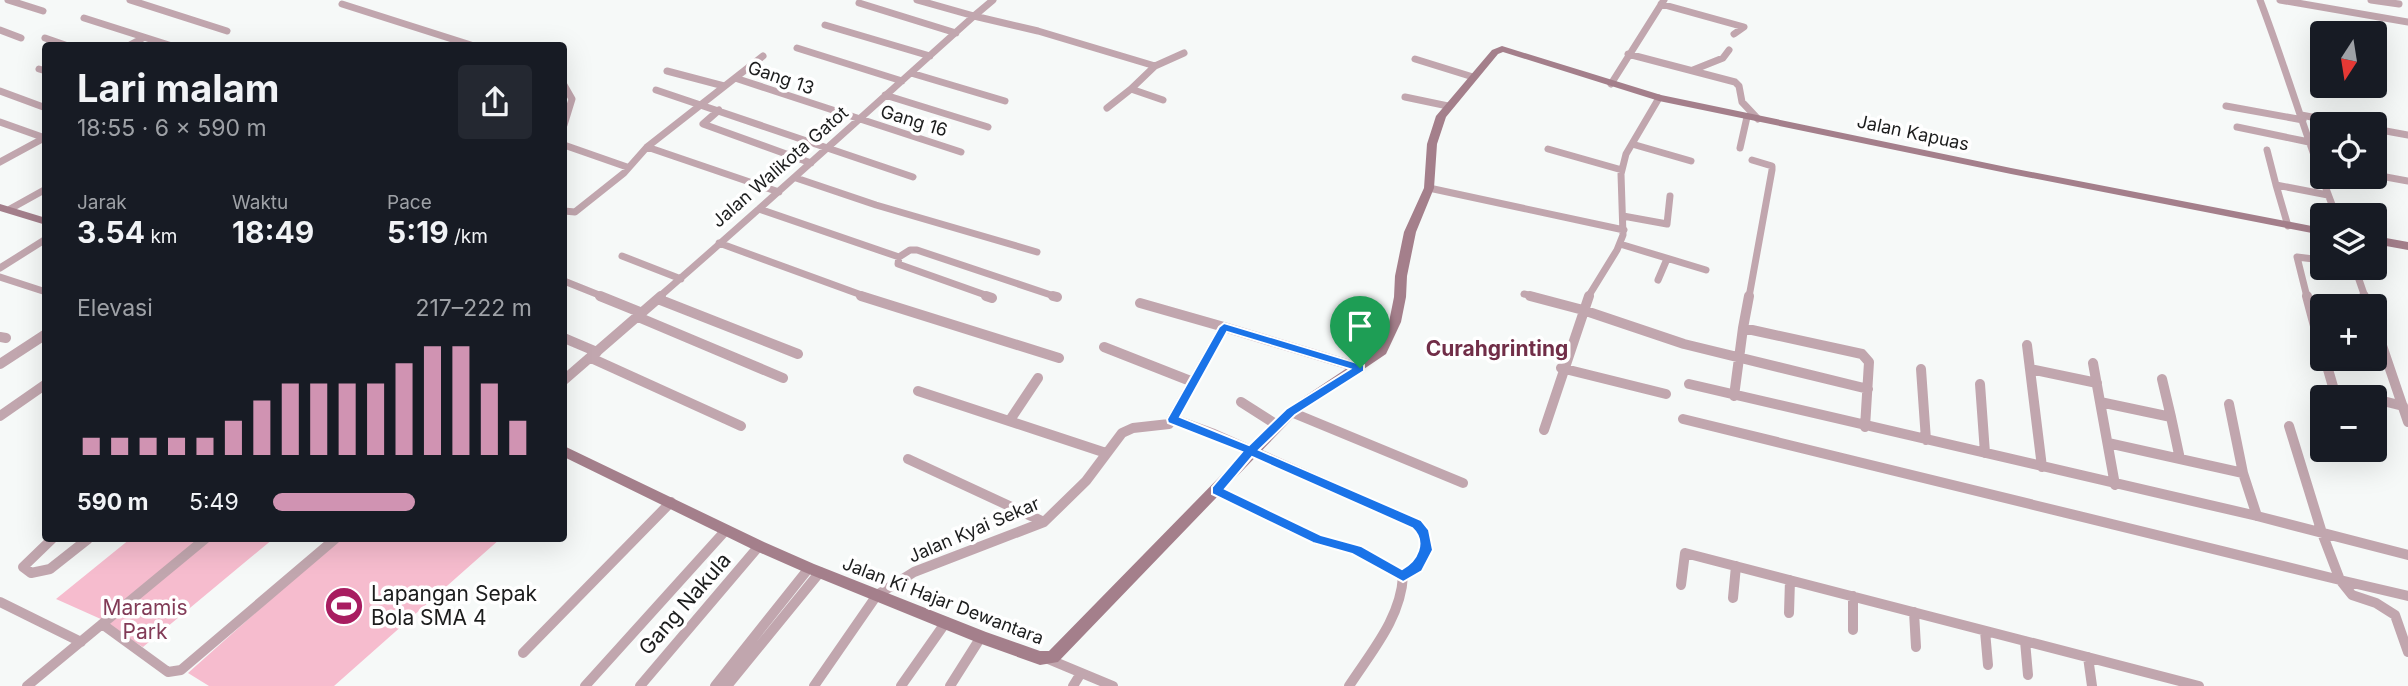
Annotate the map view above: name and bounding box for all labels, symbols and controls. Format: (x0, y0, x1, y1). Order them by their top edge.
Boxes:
north arrow (2310, 21, 2387, 98)
map controls (2310, 21, 2387, 462)
street label: Gang 13 (745, 56, 817, 99)
text: Lari malam (77, 65, 279, 111)
button: share (458, 65, 532, 139)
street label: Gang 16 (878, 100, 950, 141)
street label: Jalan Walikota Gatot (707, 102, 852, 231)
street label: Jalan Kapuas (1855, 110, 1971, 155)
button: locate (2310, 112, 2387, 189)
text: 18:55 · 6 × 590 m (77, 114, 267, 142)
text: Jarak (77, 191, 127, 214)
text: Waktu (232, 191, 288, 214)
text: Pace (387, 191, 432, 214)
button: layers (2310, 203, 2387, 280)
text: 3.54 (77, 214, 145, 250)
text: 18:49 (232, 214, 314, 250)
text: 5:19 (387, 214, 449, 250)
text: km (145, 225, 177, 248)
text: /km (449, 225, 488, 248)
text: Elevasi (77, 294, 153, 322)
text: 217–222 m (415, 294, 532, 322)
button: + (2310, 294, 2387, 371)
pin (1330, 296, 1390, 368)
icon: arrive (1341, 307, 1379, 345)
district label: Curahgrinting (1426, 336, 1568, 361)
button: − (2310, 385, 2387, 462)
text: 590 m (77, 488, 149, 516)
text: 5:49 (189, 488, 239, 516)
street label: Jalan Kyai Sekar (905, 492, 1043, 567)
street label: Gang Nakula (633, 548, 736, 660)
street label: Jalan Ki Hajar Dewantara (840, 552, 1047, 649)
place label: Lapangan Sepak Bola SMA 4 (371, 581, 537, 630)
sports icon: Lapangan Sepak Bola SMA 4 (323, 585, 365, 627)
park label: Maramis Park (102, 595, 188, 644)

